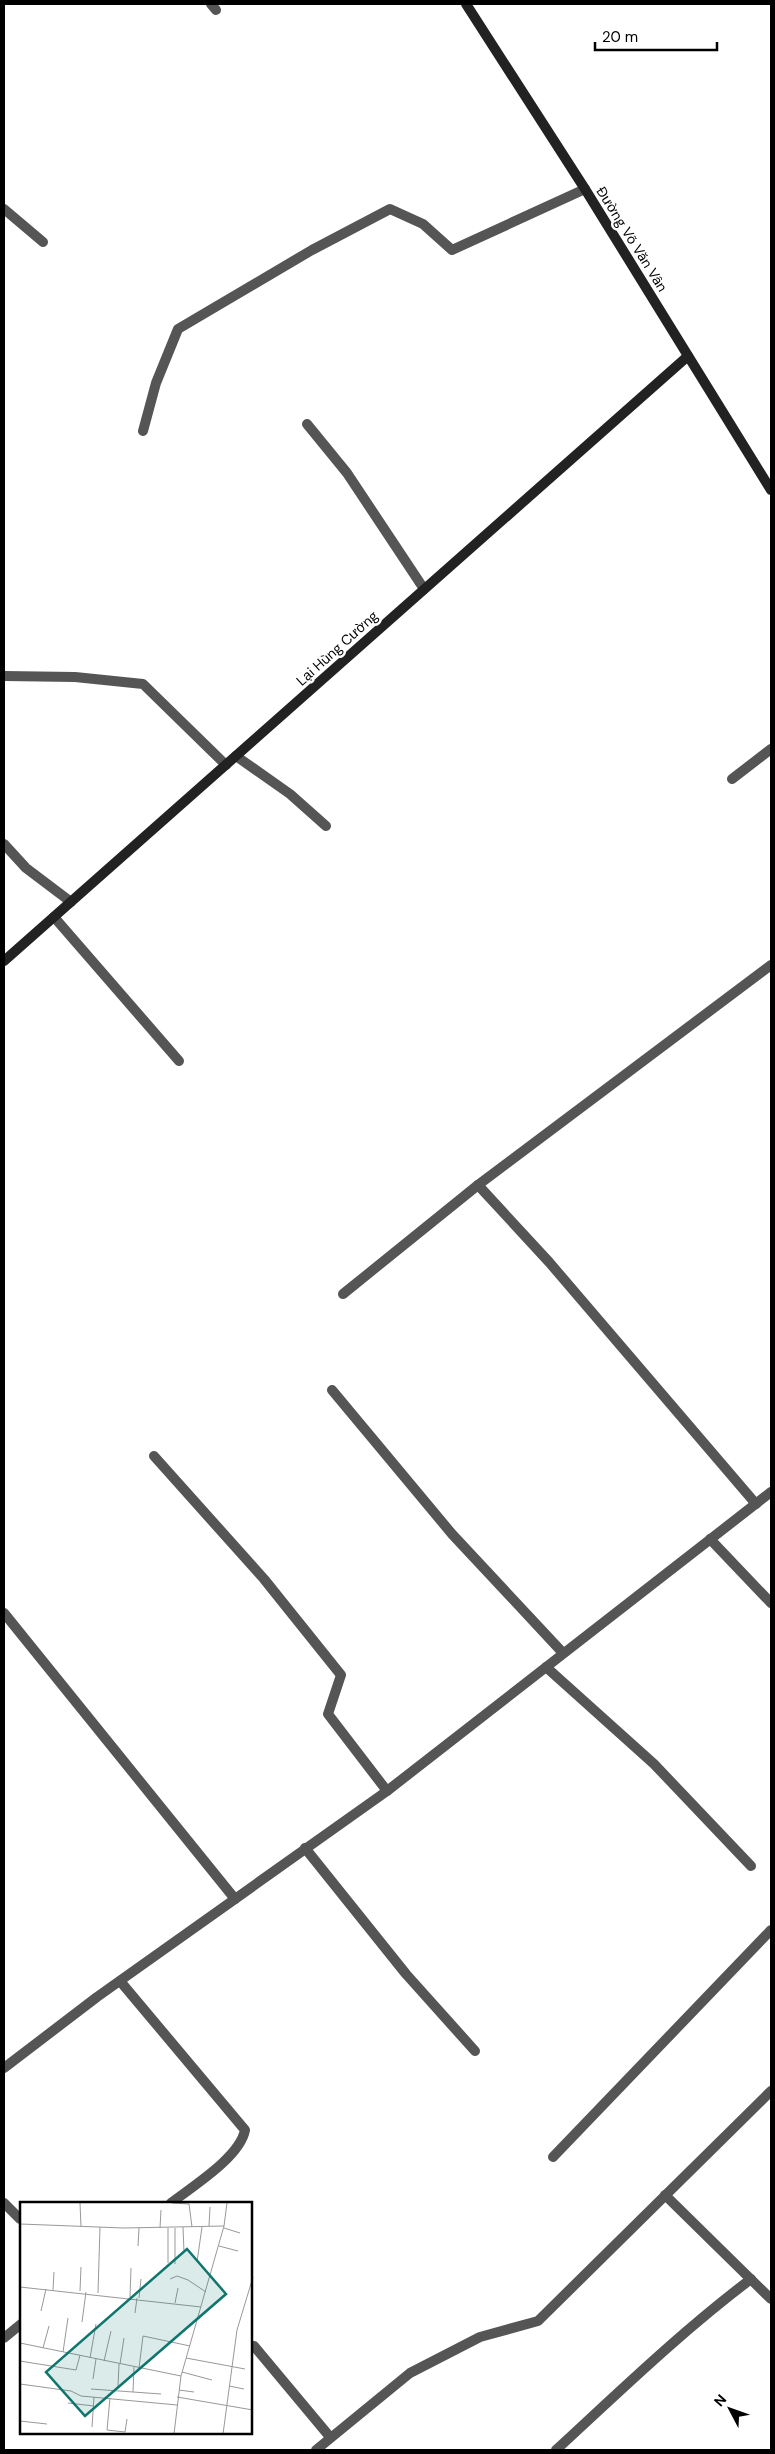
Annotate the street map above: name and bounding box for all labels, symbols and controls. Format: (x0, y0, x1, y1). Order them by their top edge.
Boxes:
scale bar (595, 20, 718, 52)
text: 20 m (602, 27, 638, 47)
street label: Đường Võ Văn Vân (592, 183, 672, 295)
street label: Lại Hùng Cường (292, 606, 382, 689)
inset map (20, 2202, 252, 2434)
north arrow (705, 2384, 755, 2434)
text: N (710, 2391, 730, 2410)

